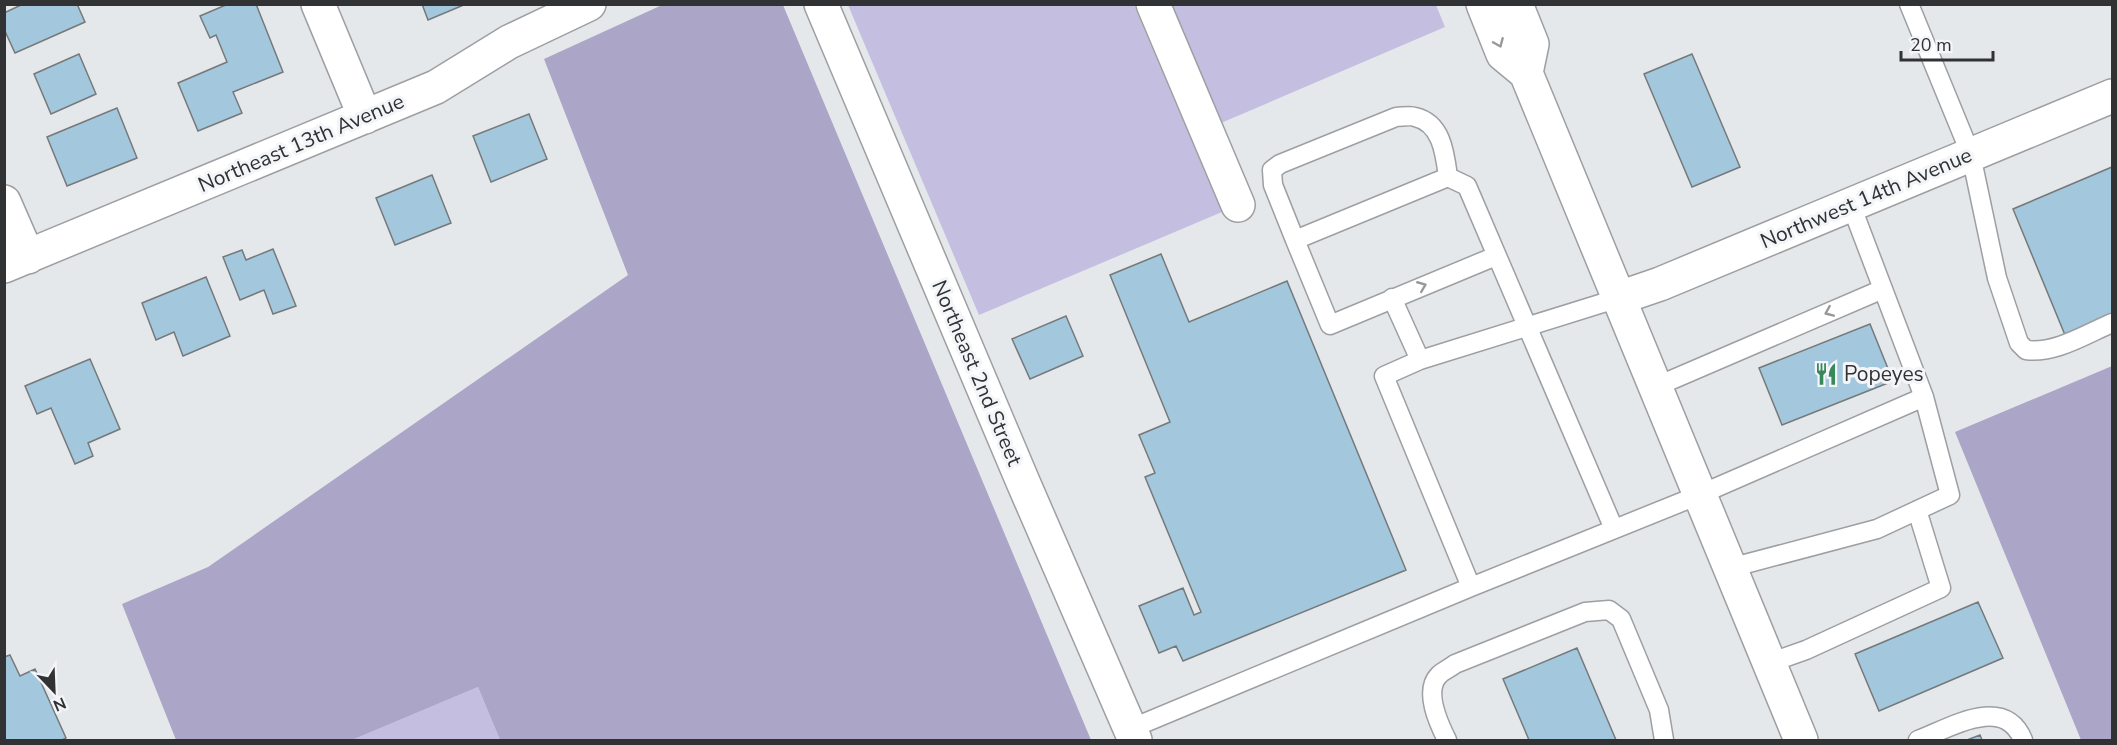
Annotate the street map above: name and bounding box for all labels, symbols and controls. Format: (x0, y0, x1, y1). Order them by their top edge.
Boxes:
scale bar (1901, 24, 1992, 62)
text: 20 m (1910, 33, 1952, 57)
one-way arrow (1492, 37, 1504, 48)
street label: Northeast 13th Avenue (194, 87, 408, 199)
street label: Northwest 14th Avenue (1756, 141, 1976, 255)
street label: Northeast 2nd Street (925, 276, 1029, 471)
one-way arrow (1416, 281, 1427, 293)
one-way arrow (1824, 305, 1835, 317)
place label: Popeyes (1844, 360, 1924, 388)
restaurant icon: Popeyes (1813, 361, 1839, 387)
north arrow (24, 661, 84, 721)
text: N (50, 691, 69, 716)

